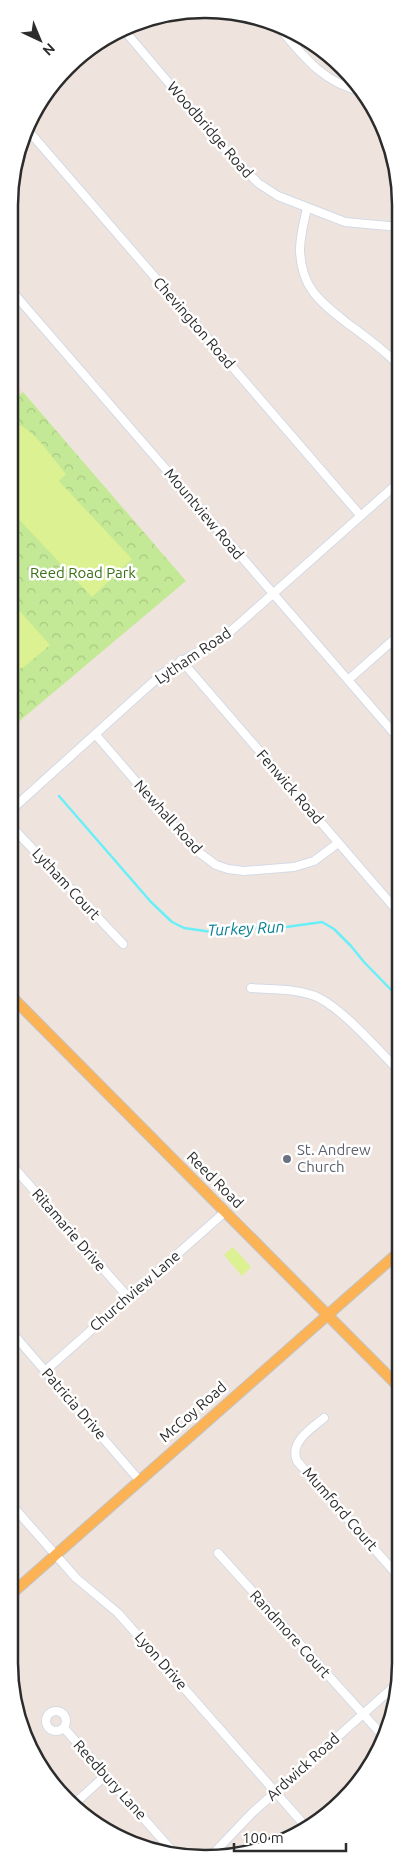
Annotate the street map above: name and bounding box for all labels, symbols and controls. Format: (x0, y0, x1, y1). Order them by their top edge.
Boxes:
north arrow (15, 15, 65, 65)
text: N (40, 40, 58, 59)
street label: Woodbridge Road (164, 78, 257, 181)
street label: Chevington Road (150, 274, 239, 372)
street label: Mountview Road (161, 465, 247, 563)
park label: Reed Road Park (30, 564, 136, 581)
street label: Lytham Road (152, 624, 234, 687)
street label: Fenwick Road (254, 746, 327, 827)
street label: Newhall Road (131, 777, 206, 857)
street label: Lytham Court (29, 844, 104, 923)
water label: Turkey Run (207, 917, 285, 939)
place label: St. Andrew Church (297, 1141, 371, 1175)
street label: Reed Road (184, 1148, 247, 1211)
marker: St. Andrew Church (281, 1153, 293, 1165)
street label: Ritamarie Drive (29, 1185, 110, 1274)
street label: Churchview Lane (86, 1247, 183, 1334)
street label: Patricia Drive (39, 1365, 110, 1443)
street label: McCoy Road (156, 1378, 230, 1445)
street label: Mumford Court (300, 1463, 381, 1554)
street label: Randmore Court (247, 1587, 334, 1681)
street label: Lyon Drive (132, 1628, 191, 1693)
street label: Ardwick Road (263, 1730, 343, 1804)
street label: Reedbury Lane (70, 1736, 150, 1823)
scale bar (234, 1820, 346, 1852)
text: 100 m (242, 1829, 284, 1846)

